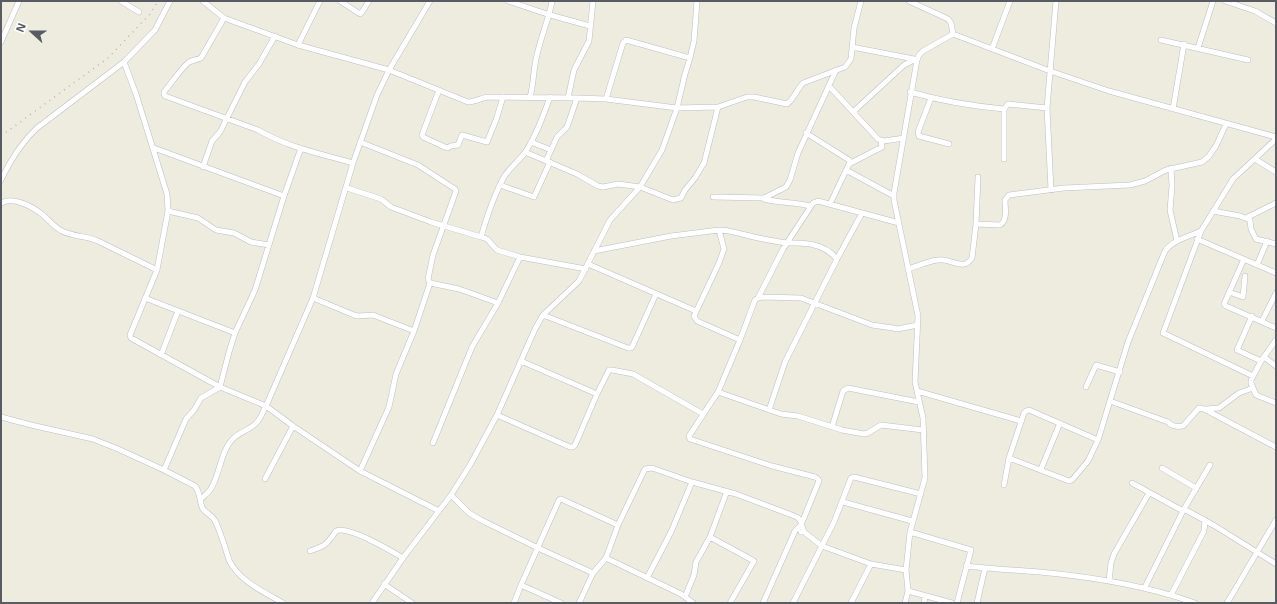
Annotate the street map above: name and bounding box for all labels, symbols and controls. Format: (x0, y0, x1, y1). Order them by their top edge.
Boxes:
north arrow (12, 12, 52, 52)
text: N (12, 21, 29, 34)

